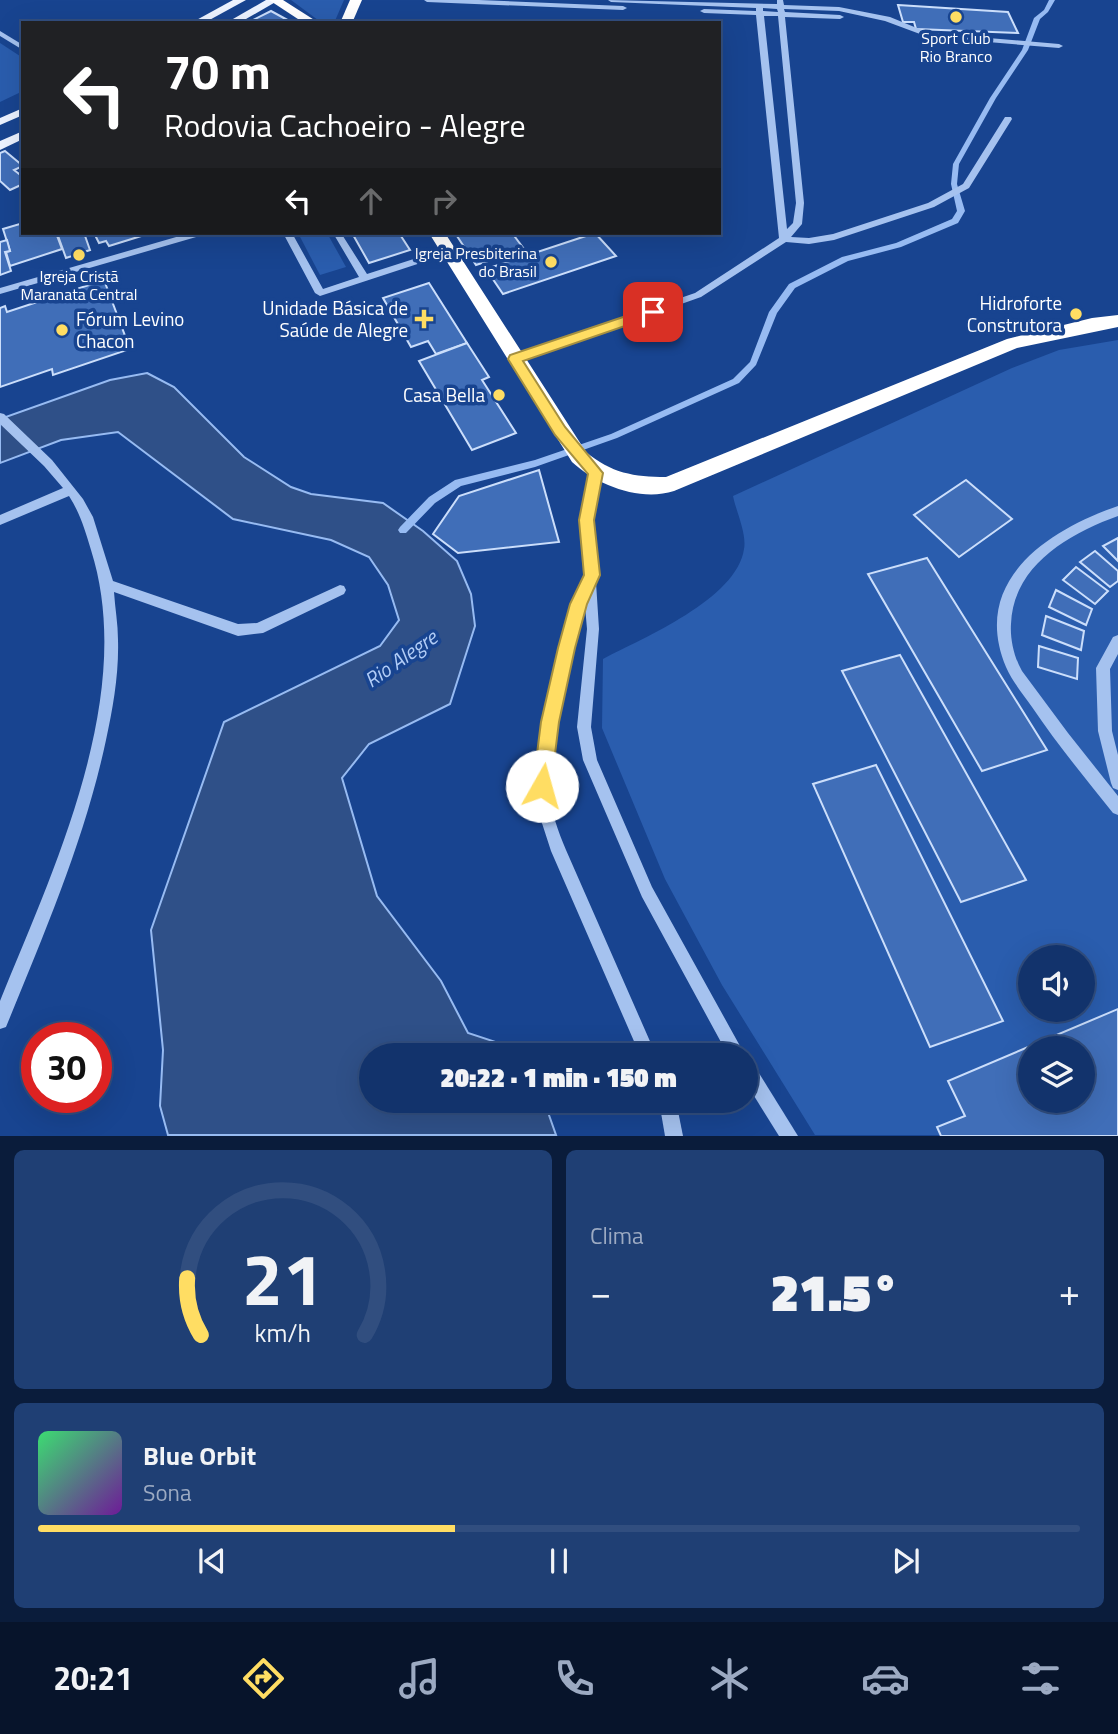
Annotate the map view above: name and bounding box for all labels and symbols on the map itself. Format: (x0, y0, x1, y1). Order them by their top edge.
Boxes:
marker: Sport Club Rio Branco (948, 9, 964, 25)
place label: Sport Club Rio Branco (920, 26, 992, 68)
place label: Igreja Presbiterina do Brasil (415, 241, 537, 283)
marker: Igreja Cristã Maranata Central (71, 247, 87, 263)
marker: Igreja Presbiterina do Brasil (543, 254, 559, 270)
place label: Igreja Cristã Maranata Central (21, 264, 137, 306)
pin (623, 282, 683, 342)
place label: Hidroforte Construtora (967, 288, 1062, 339)
place label: Unidade Básica de Saúde de Alegre (262, 293, 408, 344)
place label: Fórum Levino Chacon (76, 304, 184, 355)
marker: Hidroforte Construtora (1068, 306, 1084, 322)
marker: Unidade Básica de Saúde de Alegre (414, 309, 434, 329)
marker: Fórum Levino Chacon (54, 322, 70, 338)
place label: Casa Bella (403, 380, 485, 409)
marker: Casa Bella (491, 387, 507, 403)
water label: Rio Alegre (357, 621, 445, 695)
position arrow (505, 749, 579, 823)
speed limit sign: 30 (21, 1022, 112, 1113)

